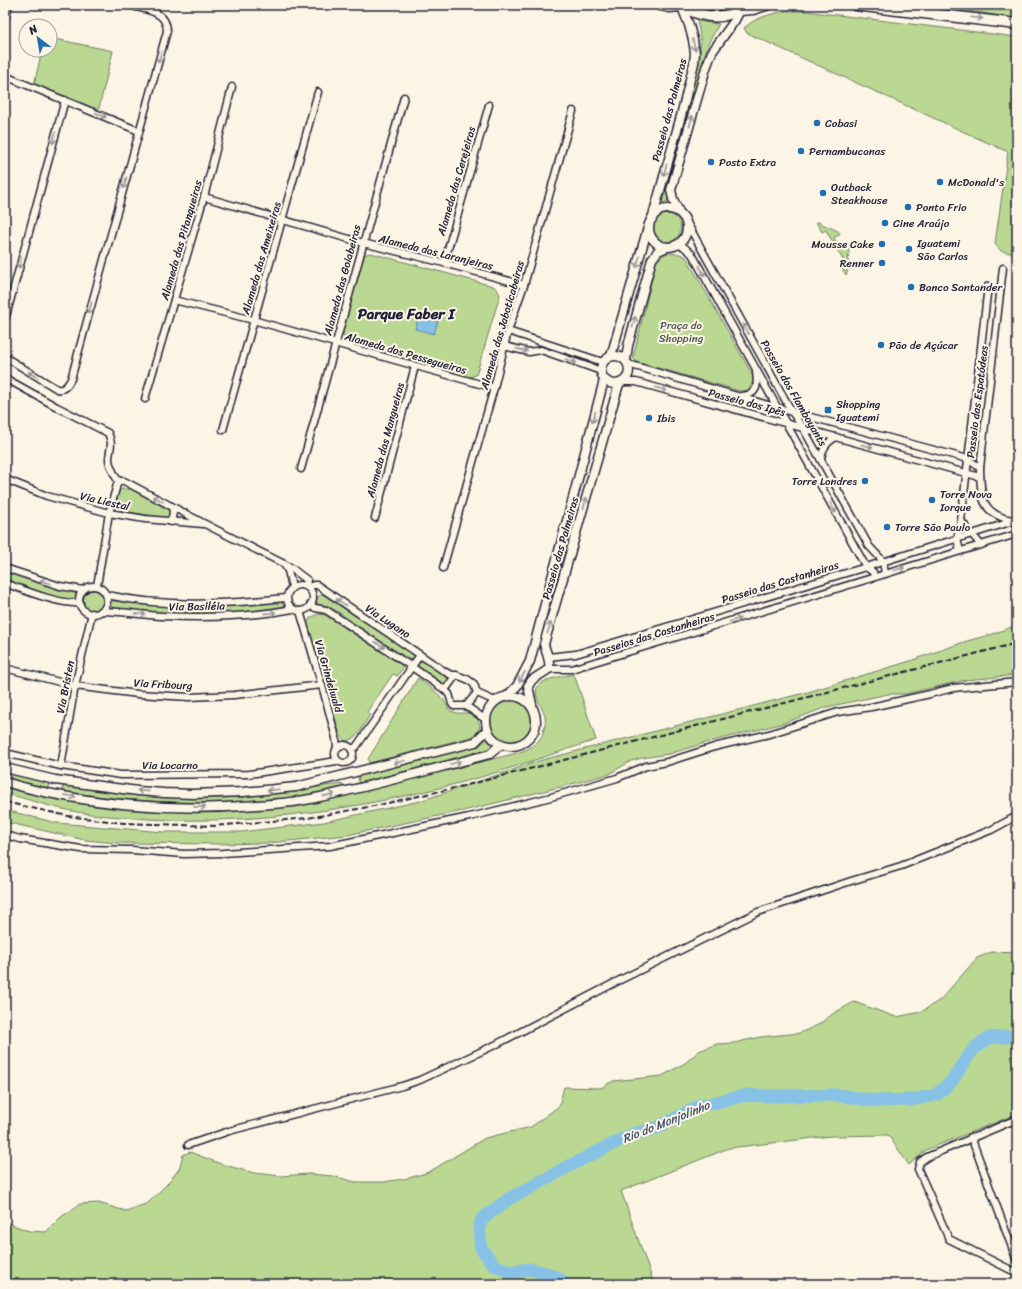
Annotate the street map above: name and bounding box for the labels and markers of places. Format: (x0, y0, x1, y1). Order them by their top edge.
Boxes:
place label: Cobasi (825, 114, 858, 133)
marker: Cobasi (812, 118, 822, 128)
place label: Pernambucanas (809, 142, 886, 161)
marker: Pernambucanas (796, 146, 806, 156)
place label: Posto Extra (719, 153, 777, 172)
marker: Posto Extra (706, 157, 716, 167)
place label: McDonald's (948, 173, 1005, 192)
marker: McDonald's (935, 177, 945, 187)
place label: Outback Steakhouse (831, 178, 888, 210)
marker: Outback Steakhouse (818, 188, 828, 198)
place label: Ponto Frio (916, 198, 967, 217)
marker: Ponto Frio (903, 202, 913, 212)
place label: Cine Araújo (893, 214, 950, 233)
marker: Cine Araújo (880, 218, 890, 228)
place label: Iguatemi São Carlos (916, 234, 968, 266)
place label: Mousse Cake (811, 235, 874, 254)
marker: Mousse Cake (877, 239, 887, 249)
marker: Iguatemi São Carlos (904, 244, 914, 254)
place label: Renner (840, 254, 874, 273)
marker: Renner (877, 258, 887, 268)
place label: Banco Santander (919, 278, 1003, 297)
marker: Banco Santander (906, 282, 916, 292)
place label: Pão de Açúcar (889, 336, 959, 355)
marker: Pão de Açúcar (876, 340, 886, 350)
place label: Shopping Iguatemi (835, 395, 881, 427)
marker: Shopping Iguatemi (823, 405, 833, 415)
place label: Ibis (656, 409, 676, 428)
marker: Ibis (644, 413, 654, 423)
place label: Torre Londres (792, 472, 857, 491)
marker: Torre Londres (860, 476, 870, 486)
place label: Torre Nova Iorque (939, 485, 993, 517)
marker: Torre Nova Iorque (927, 495, 937, 505)
place label: Torre São Paulo (895, 518, 971, 537)
marker: Torre São Paulo (882, 522, 892, 532)

